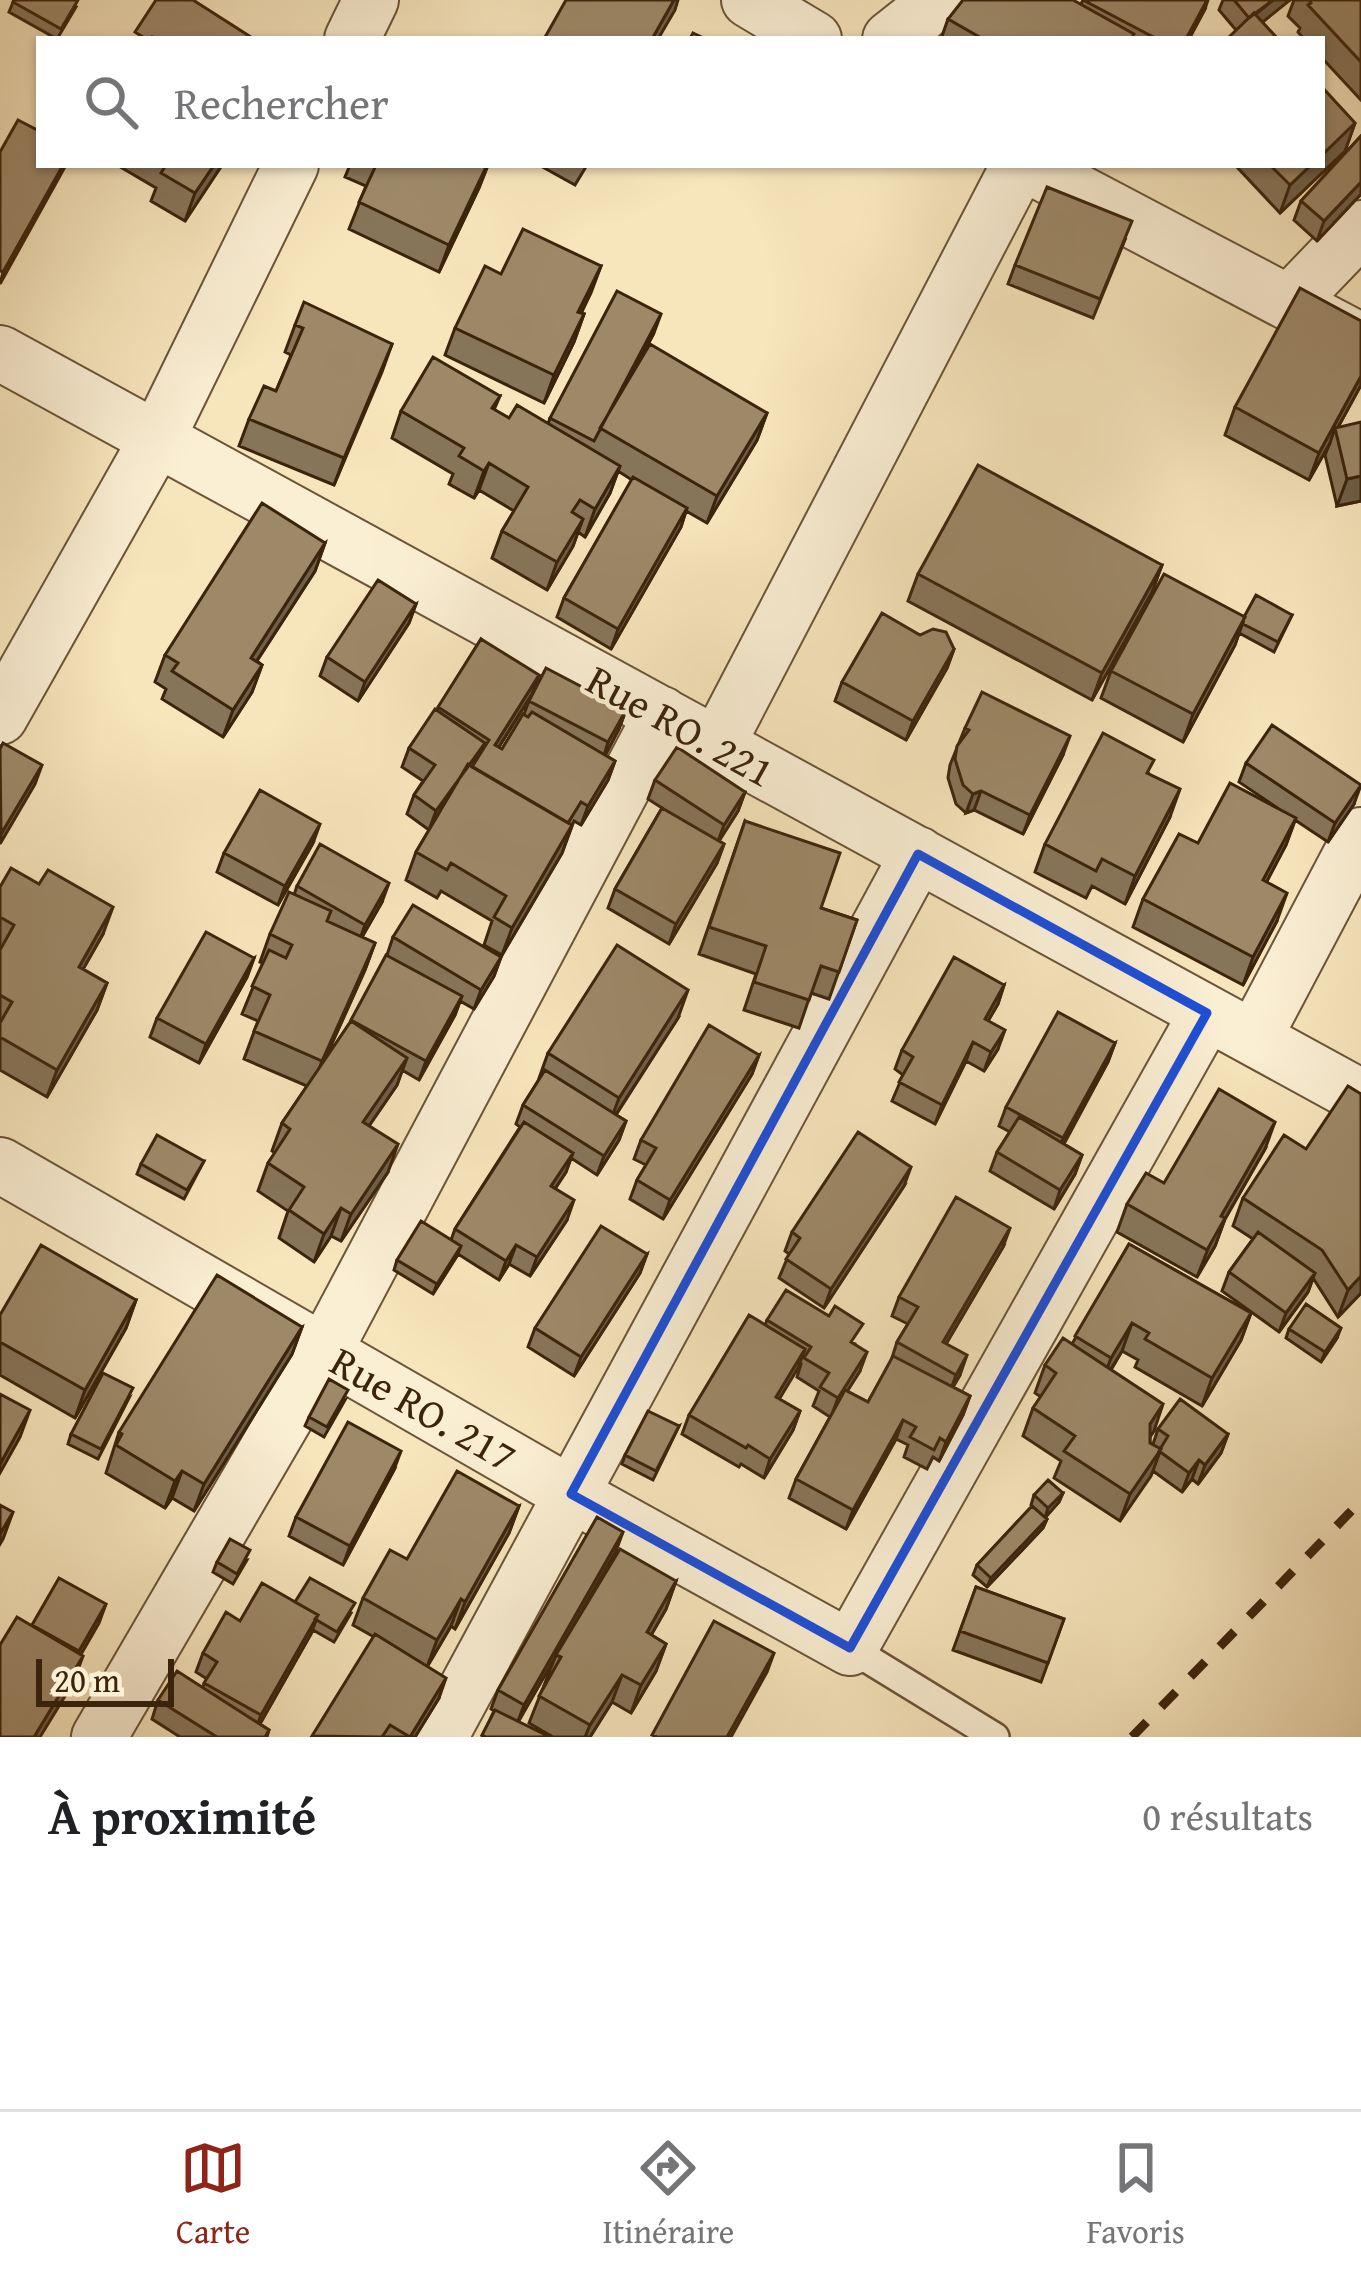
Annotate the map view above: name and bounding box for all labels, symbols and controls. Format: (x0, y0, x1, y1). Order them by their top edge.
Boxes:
search box (36, 36, 1325, 168)
icon: search (78, 69, 144, 135)
text: Rechercher (174, 70, 389, 135)
street label: Rue RO. 221 (576, 648, 786, 802)
street label: Rue RO. 217 (320, 1330, 528, 1486)
scale bar (36, 1653, 174, 1706)
text: 20 m (54, 1656, 120, 1704)
text: À proximité (48, 1778, 316, 1853)
text: 0 résultats (1142, 1787, 1313, 1844)
tab: Carte (176, 2135, 250, 2255)
tab: Itinéraire (602, 2135, 734, 2255)
tab: Favoris (1086, 2135, 1185, 2255)

